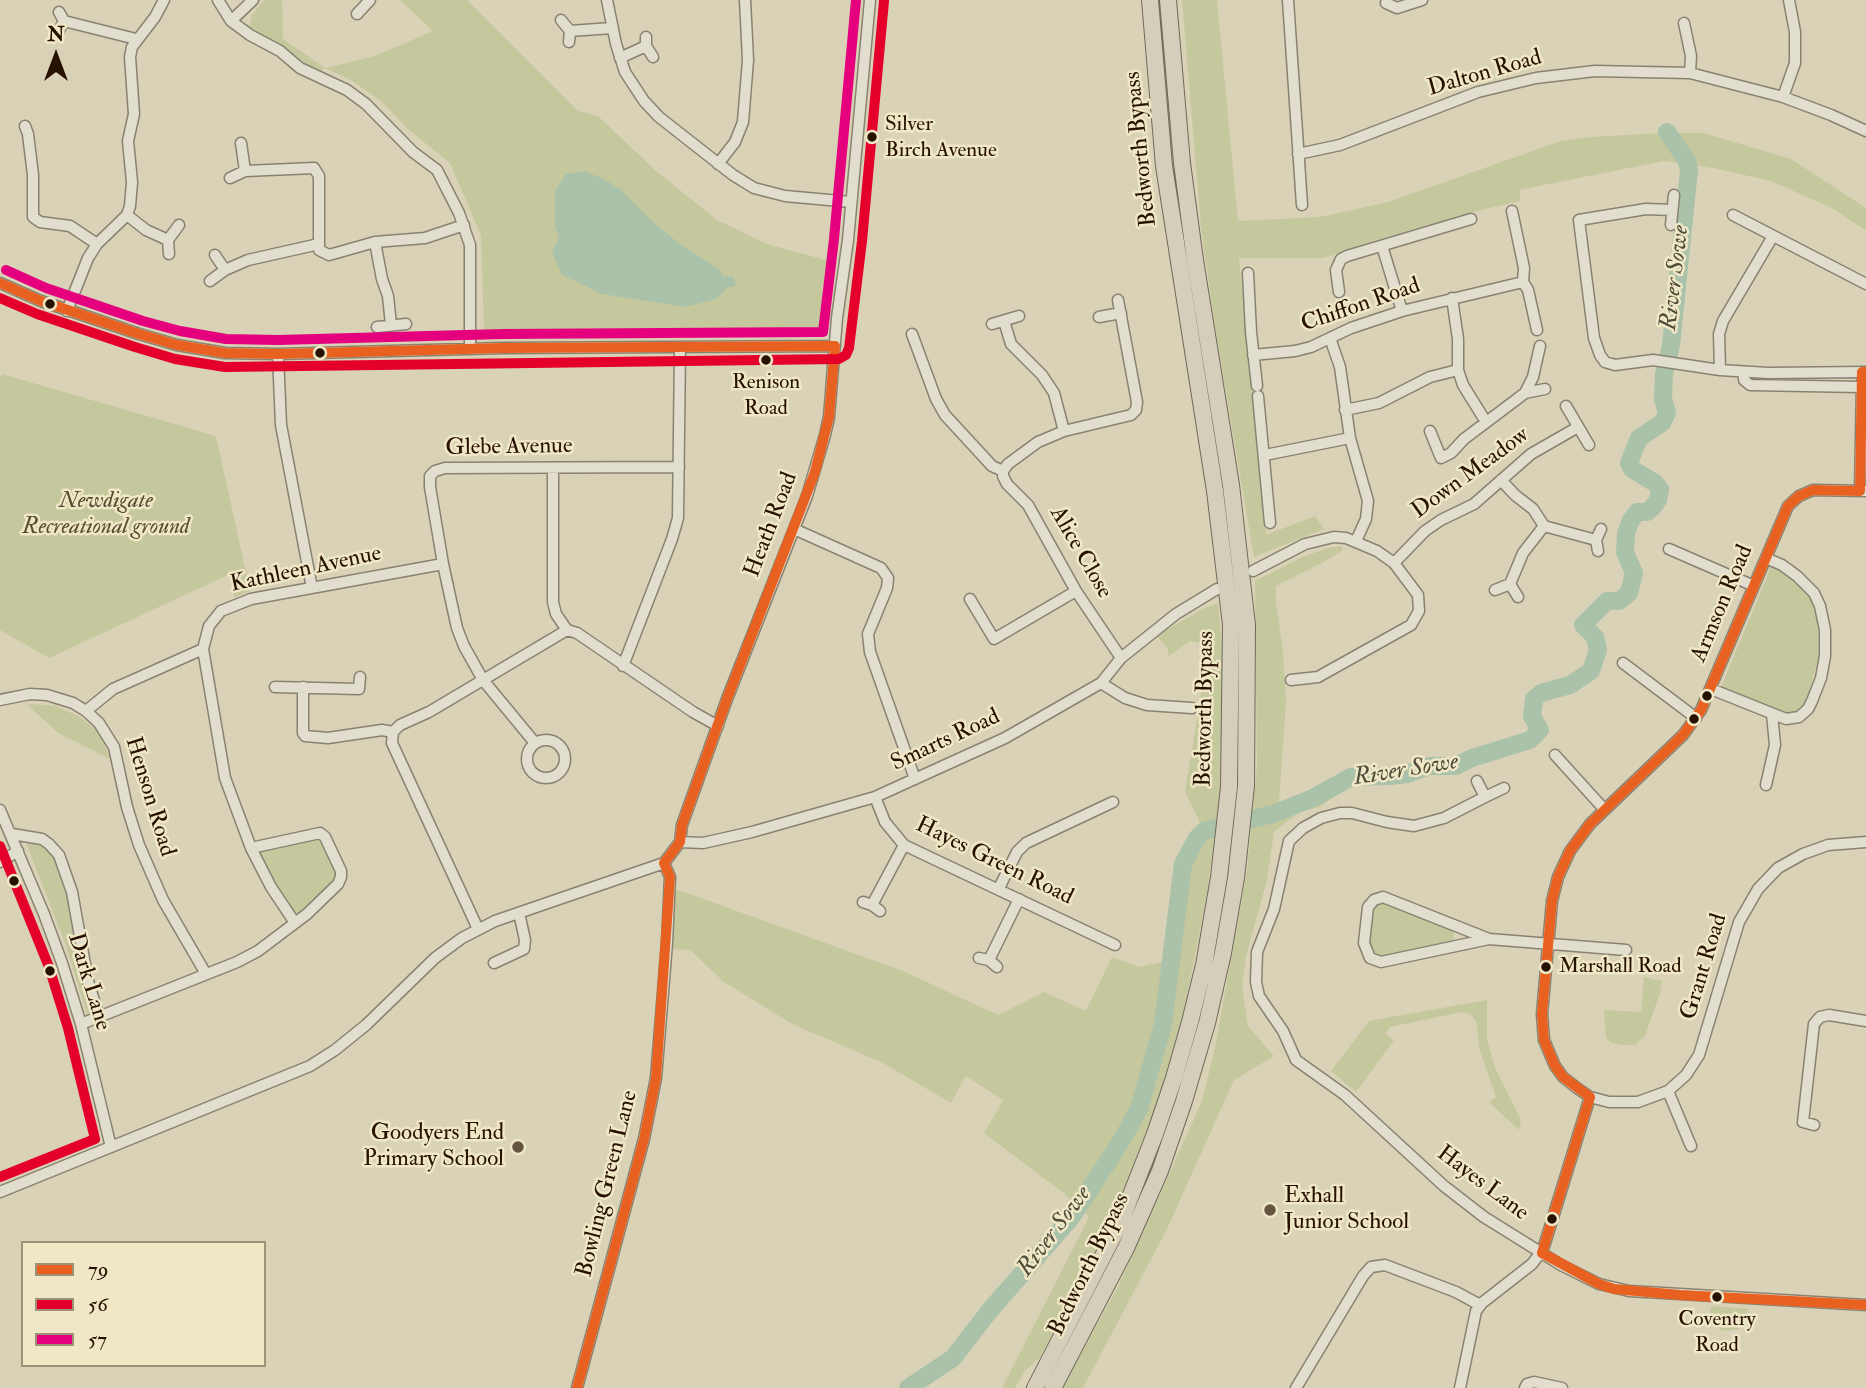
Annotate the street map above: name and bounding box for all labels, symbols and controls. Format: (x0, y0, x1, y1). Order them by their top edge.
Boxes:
north arrow (21, 21, 91, 91)
text: N (47, 23, 65, 47)
street label: Dalton Road (1425, 45, 1545, 103)
street label: Bedworth Bypass (1120, 70, 1164, 228)
place label: Silver Birch Avenue (885, 112, 997, 162)
marker: Silver Birch Avenue (865, 130, 879, 144)
water label: River Sowe (1655, 224, 1697, 332)
street label: Chiffon Road (1298, 273, 1424, 339)
unlabelled marker (43, 297, 57, 311)
unlabelled marker (313, 346, 327, 360)
marker: Renison Road (759, 353, 773, 367)
place label: Renison Road (732, 370, 800, 420)
street label: Down Meadow (1407, 422, 1535, 526)
street label: Glebe Avenue (445, 433, 573, 463)
street label: Heath Road (739, 469, 805, 581)
park label: Newdigate Recreational ground (22, 488, 190, 542)
street label: Alice Close (1043, 502, 1117, 604)
street label: Kathleen Avenue (228, 541, 384, 599)
street label: Armson Road (1686, 541, 1760, 667)
street label: Bedworth Bypass (1191, 631, 1221, 787)
unlabelled marker (1700, 689, 1714, 703)
street label: Smarts Road (887, 704, 1005, 778)
unlabelled marker (1687, 712, 1701, 726)
street label: Henson Road (118, 734, 180, 860)
water label: River Sowe (1352, 749, 1460, 793)
street label: Hayes Green Road (911, 812, 1077, 912)
unlabelled marker (7, 874, 21, 888)
street label: Grant Road (1676, 911, 1734, 1023)
street label: Dark Lane (60, 930, 116, 1034)
place label: Marshall Road (1559, 954, 1682, 980)
marker: Marshall Road (1539, 960, 1553, 974)
unlabelled marker (43, 964, 57, 978)
street label: Bowling Green Lane (571, 1088, 645, 1280)
place label: Goodyers End Primary School (363, 1120, 504, 1174)
marker: Goodyers End Primary School (510, 1139, 526, 1155)
street label: Hayes Lane (1431, 1140, 1533, 1228)
water label: River Sowe (1012, 1181, 1098, 1283)
place label: Exhall Junior School (1284, 1183, 1409, 1237)
street label: Bedworth Bypass (1043, 1189, 1137, 1341)
marker: Exhall Junior School (1262, 1202, 1278, 1218)
unlabelled marker (1545, 1212, 1559, 1226)
legend (21, 1241, 266, 1367)
text: 79 (88, 1256, 108, 1283)
marker: Coventry Road (1710, 1290, 1724, 1304)
text: 56 (88, 1291, 108, 1318)
place label: Coventry Road (1678, 1307, 1756, 1357)
text: 57 (88, 1326, 107, 1353)

